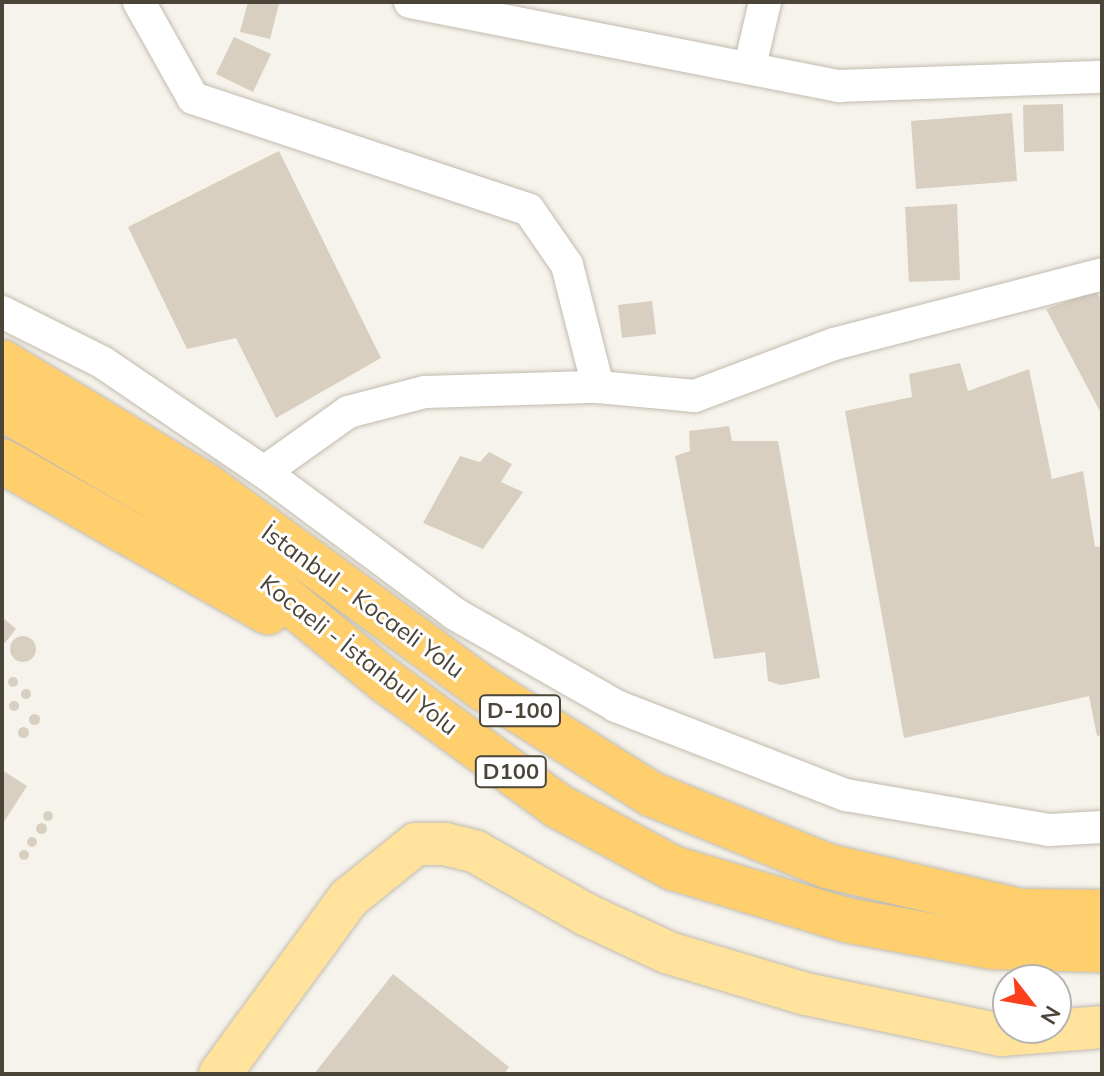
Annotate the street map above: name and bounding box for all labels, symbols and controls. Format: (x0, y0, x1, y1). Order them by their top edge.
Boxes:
street label: İstanbul - Kocaeli Yolu (256, 518, 470, 684)
street label: Kocaeli - İstanbul Yolu (254, 569, 464, 741)
road number: D-100 (478, 693, 562, 729)
road number: D100 (473, 754, 549, 790)
north arrow (992, 964, 1072, 1044)
text: N (1035, 1001, 1067, 1030)

